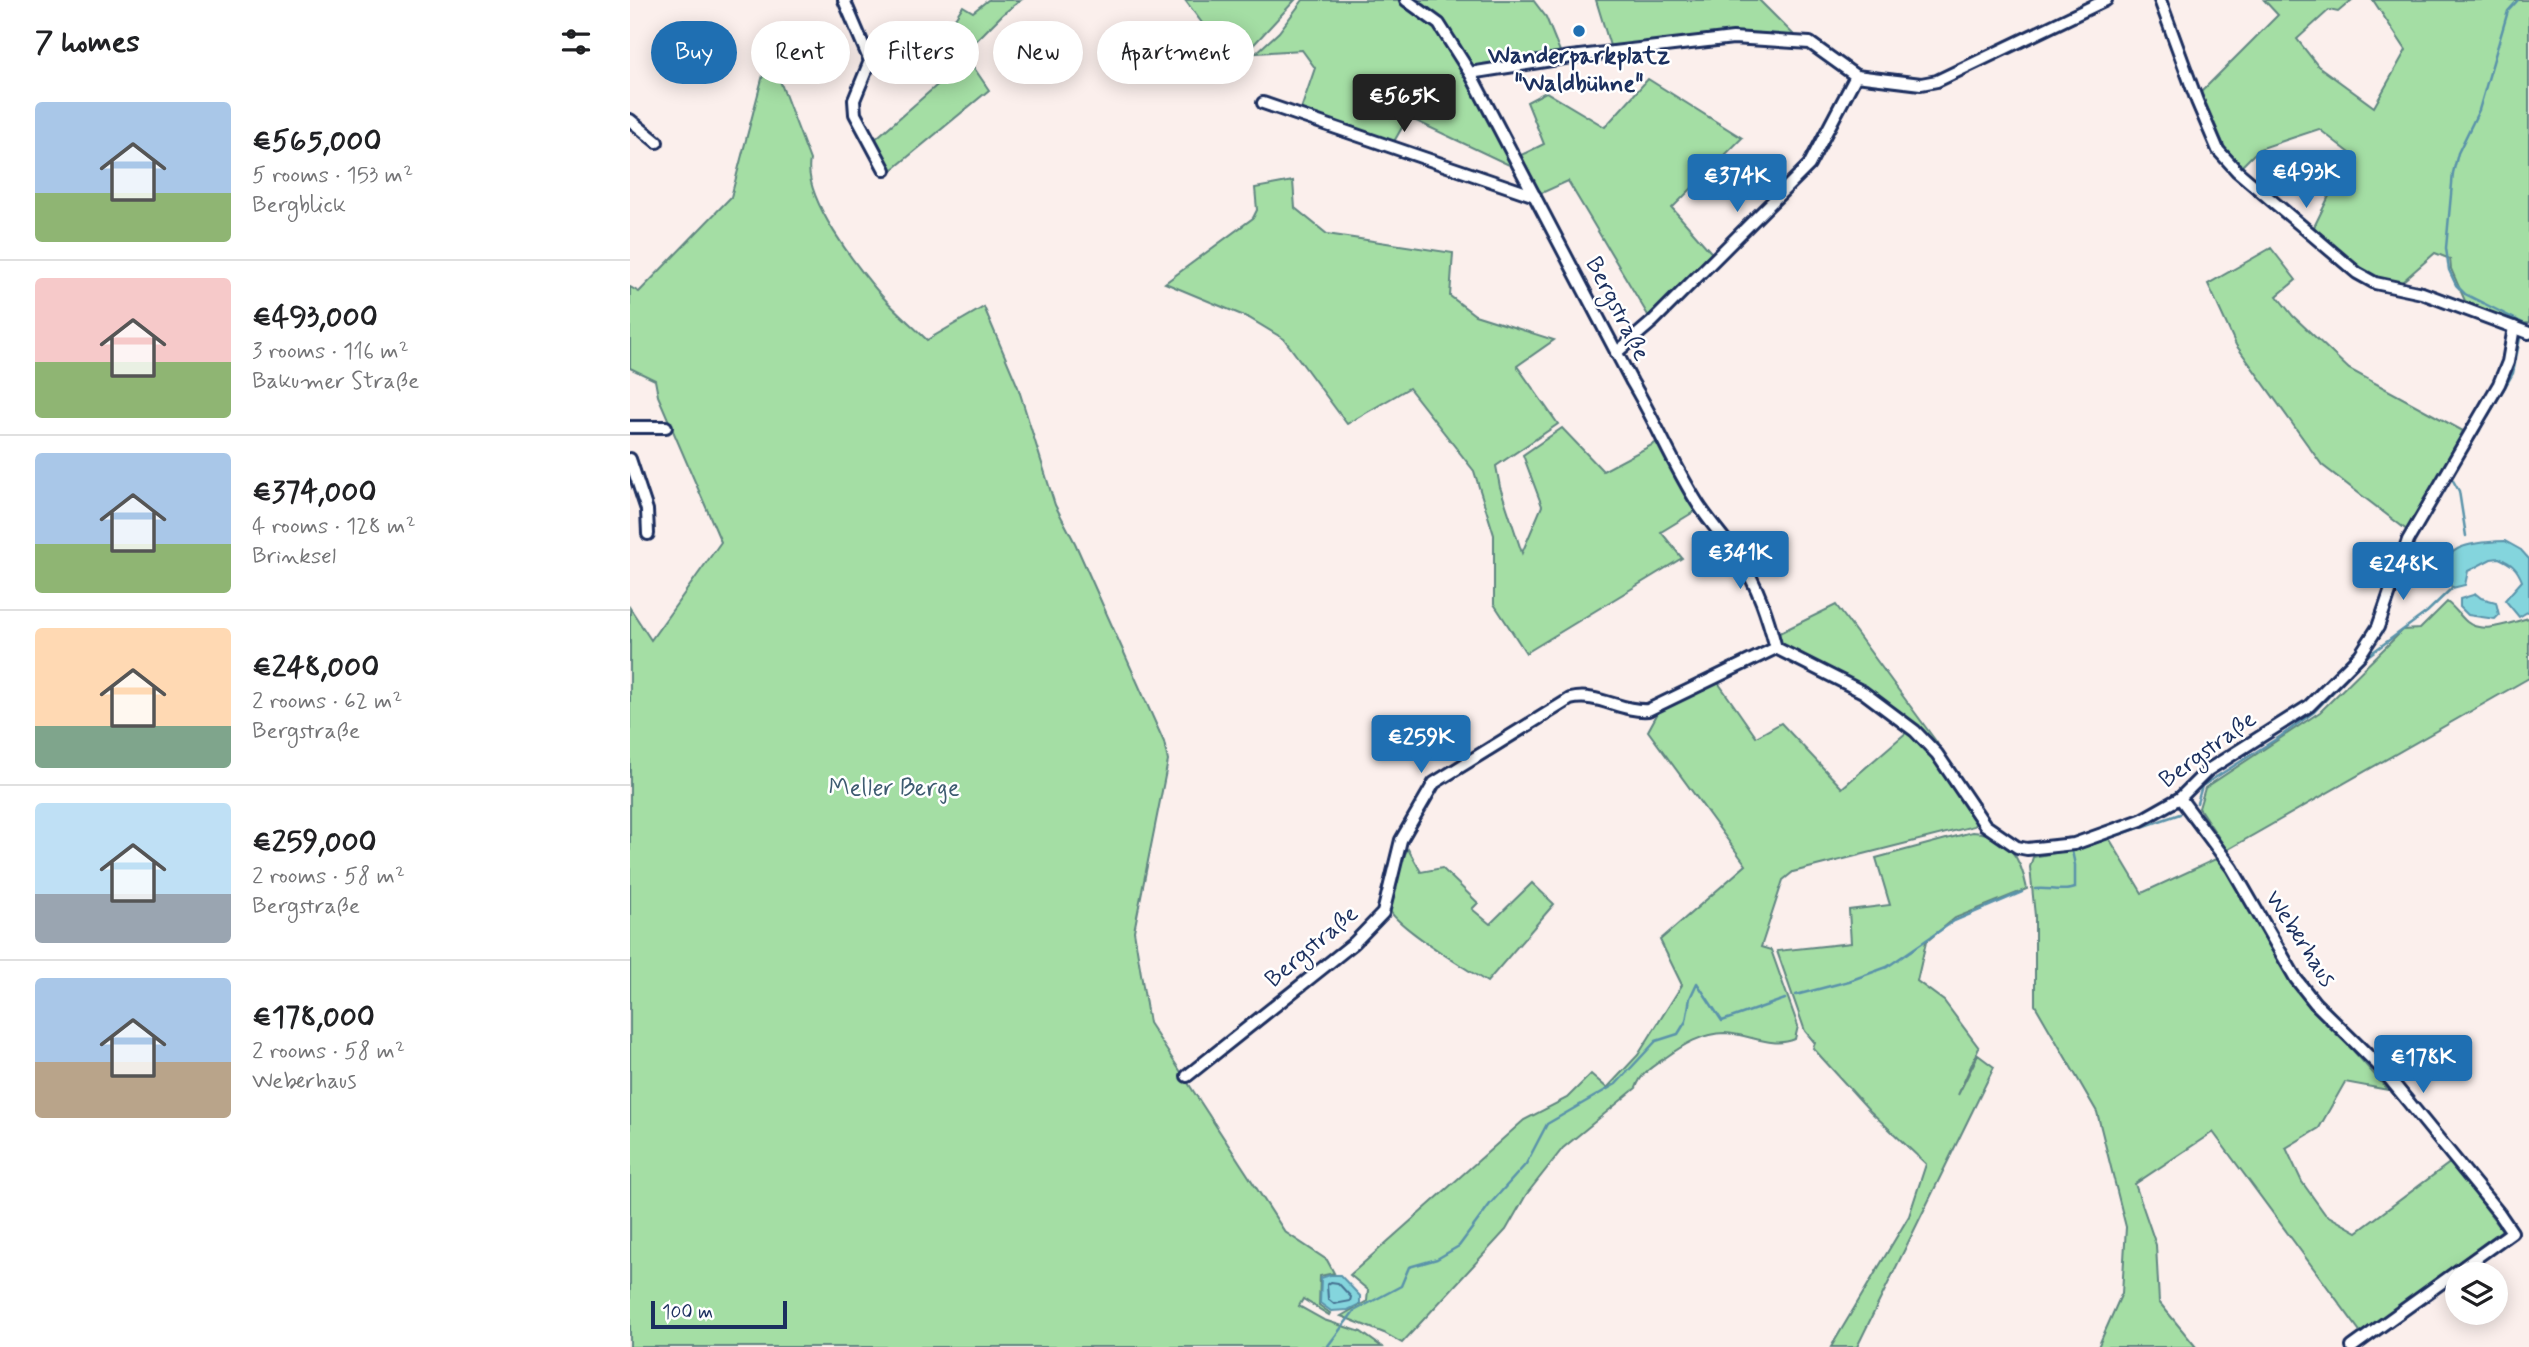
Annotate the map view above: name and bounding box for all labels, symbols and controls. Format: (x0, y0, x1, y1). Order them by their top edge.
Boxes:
chip: Buy (651, 21, 737, 84)
chip: Rent (751, 21, 850, 84)
chip: Filters (864, 21, 979, 84)
chip: New (993, 21, 1083, 84)
chip: Apartment (1097, 21, 1254, 84)
text: 7 homes (35, 23, 140, 62)
icon: filters (557, 23, 595, 61)
marker: Wanderparkplatz "Waldbühne" (1571, 23, 1587, 39)
place label: Wanderparkplatz "Waldbühne" (1487, 41, 1670, 100)
pin: €565K (1355, 74, 1453, 134)
text: €565K (1369, 82, 1439, 112)
text: €565,000 (252, 122, 381, 161)
icon: home (91, 130, 175, 214)
pin: €493K (2257, 150, 2355, 210)
pin: €374K (1688, 154, 1786, 214)
text: €493K (2272, 158, 2340, 188)
text: 5 rooms · 153 m² (252, 161, 413, 191)
text: €374K (1704, 162, 1770, 192)
text: Bergblick (252, 191, 346, 221)
street label: Bergstraße (1576, 252, 1657, 367)
text: €493,000 (252, 298, 378, 337)
icon: home (91, 306, 175, 390)
text: 3 rooms · 116 m² (252, 337, 409, 367)
text: Bakumer Straße (252, 367, 419, 397)
text: €374,000 (252, 473, 376, 512)
icon: home (91, 481, 175, 565)
text: 4 rooms · 128 m² (252, 512, 416, 542)
pin: €341K (1691, 532, 1789, 591)
text: €341K (1708, 539, 1772, 569)
text: Brinksel (252, 542, 336, 572)
pin: €248K (2354, 542, 2452, 602)
text: €248K (2369, 550, 2437, 580)
text: €248,000 (252, 648, 379, 687)
icon: home (91, 656, 175, 740)
text: 2 rooms · 62 m² (252, 687, 403, 717)
street label: Bergstraße (2153, 704, 2264, 797)
pin: €259K (1372, 716, 1470, 775)
text: Bergstraße (252, 717, 360, 747)
text: €259K (1388, 723, 1454, 753)
park label: Meller Berge (828, 773, 960, 804)
text: €259,000 (252, 823, 377, 862)
icon: home (91, 831, 175, 915)
text: 2 rooms · 58 m² (252, 862, 405, 892)
street label: Weberhaus (2257, 885, 2343, 993)
text: Bergstraße (252, 892, 360, 922)
street label: Bergstraße (1259, 899, 1367, 997)
text: €178,000 (252, 998, 375, 1037)
icon: home (91, 1006, 175, 1090)
pin: €178K (2374, 1036, 2472, 1095)
text: 2 rooms · 58 m² (252, 1037, 405, 1067)
text: €178K (2390, 1043, 2456, 1073)
text: Weberhaus (252, 1067, 357, 1097)
map controls (2445, 1262, 2508, 1325)
button: layers (2445, 1262, 2508, 1325)
scale bar (651, 1298, 788, 1330)
text: 100 m (662, 1300, 713, 1325)

